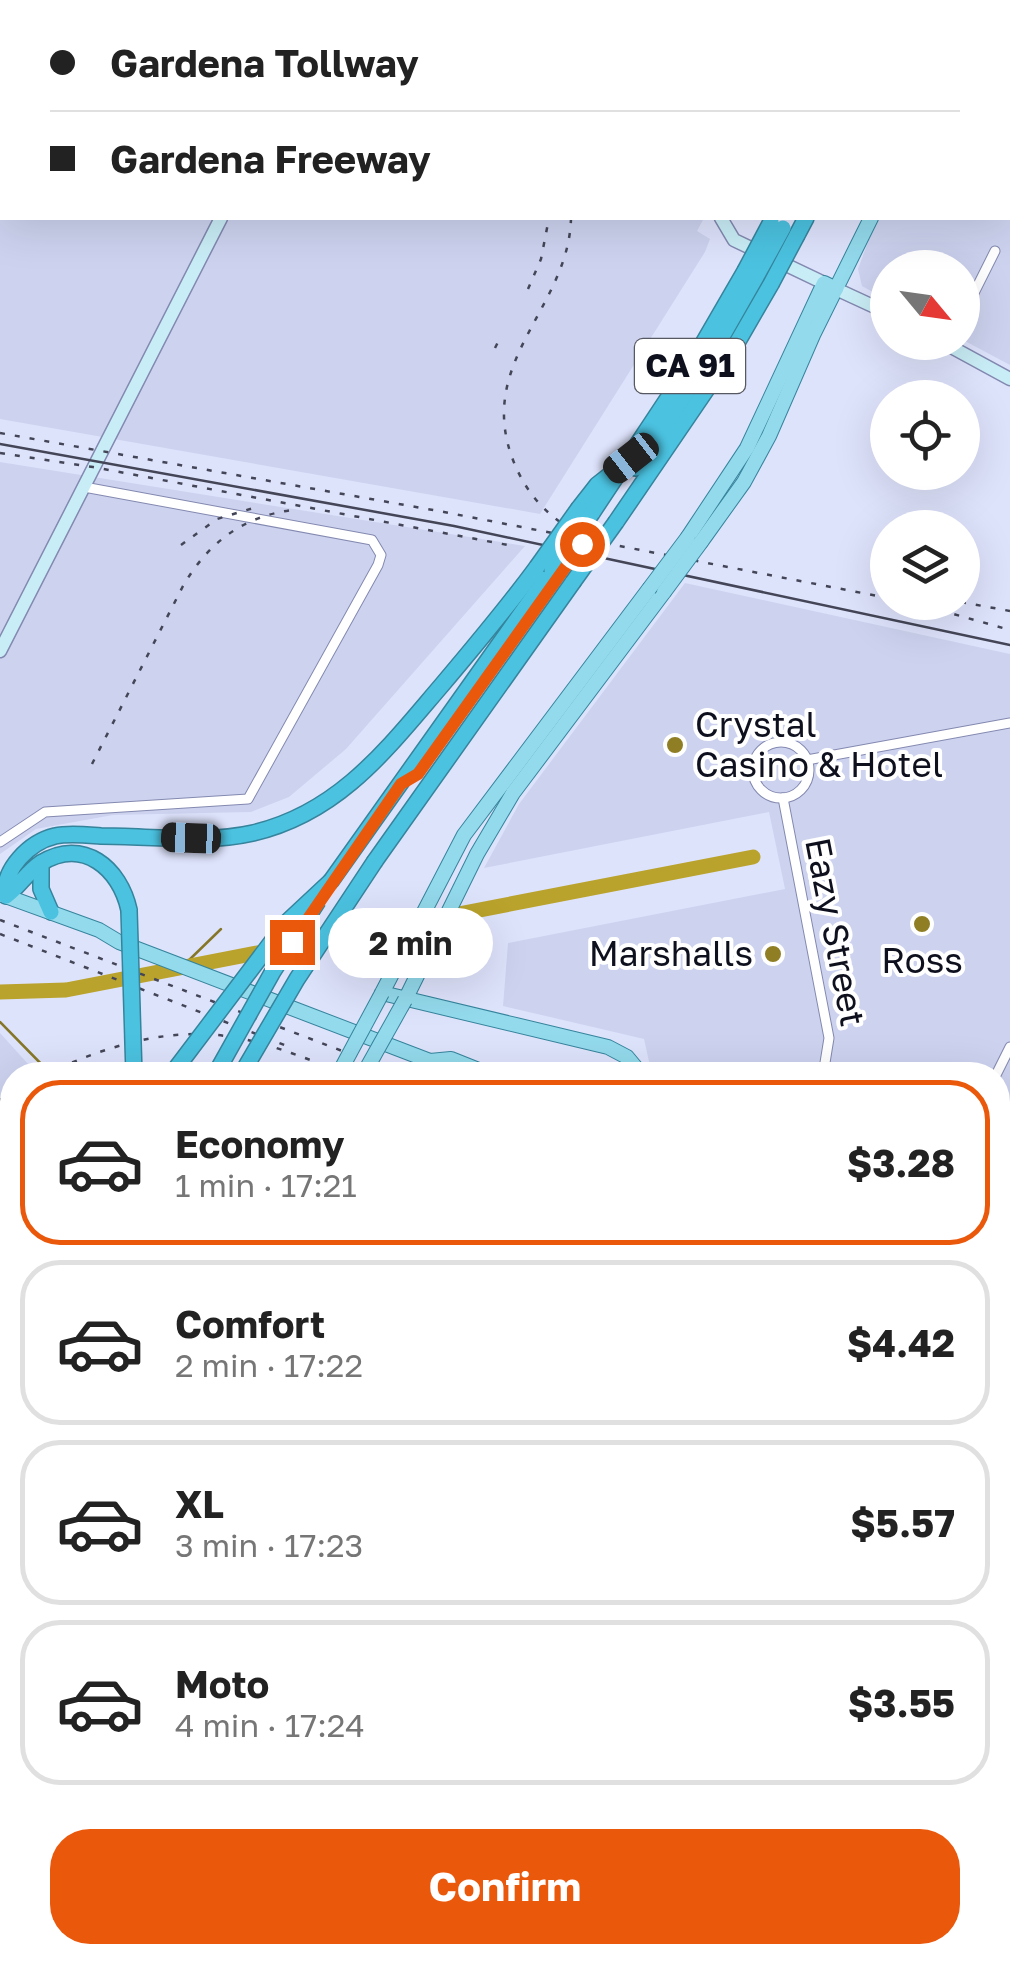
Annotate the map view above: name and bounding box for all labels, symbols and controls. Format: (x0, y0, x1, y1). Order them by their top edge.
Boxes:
text: Gardena Tollway (110, 40, 419, 85)
text: Gardena Freeway (110, 136, 431, 181)
north arrow (870, 250, 980, 360)
map controls (870, 250, 980, 620)
road number: CA 91 (635, 339, 745, 393)
button: locate (870, 380, 980, 490)
car (598, 428, 664, 488)
button: layers (870, 510, 980, 620)
route start (560, 522, 605, 567)
place label: Crystal Casino & Hotel (695, 703, 943, 785)
marker: Crystal Casino & Hotel (664, 734, 686, 756)
car (160, 822, 222, 854)
street label: Eazy Street (797, 834, 875, 1030)
callout: 2 min (327, 907, 492, 977)
marker: Ross (911, 913, 933, 935)
route end (270, 920, 315, 965)
text: 2 min (369, 924, 452, 962)
place label: Marshalls (589, 932, 753, 974)
place label: Ross (881, 939, 963, 981)
marker: Marshalls (762, 943, 784, 965)
icon: car (55, 1118, 145, 1208)
text: Economy (175, 1121, 344, 1166)
text: $3.28 (847, 1140, 955, 1185)
text: 1 min · 17:21 (175, 1166, 357, 1204)
icon: car (55, 1298, 145, 1388)
text: Comfort (175, 1301, 325, 1346)
text: $4.42 (847, 1320, 955, 1365)
text: 2 min · 17:22 (175, 1346, 363, 1384)
icon: car (55, 1478, 145, 1568)
text: XL (175, 1481, 224, 1526)
text: $5.57 (850, 1500, 955, 1545)
text: 3 min · 17:23 (175, 1526, 363, 1564)
icon: car (55, 1658, 145, 1748)
text: Moto (175, 1661, 269, 1706)
text: $3.55 (848, 1680, 955, 1725)
text: 4 min · 17:24 (175, 1706, 365, 1744)
button: Confirm (50, 1829, 960, 1944)

